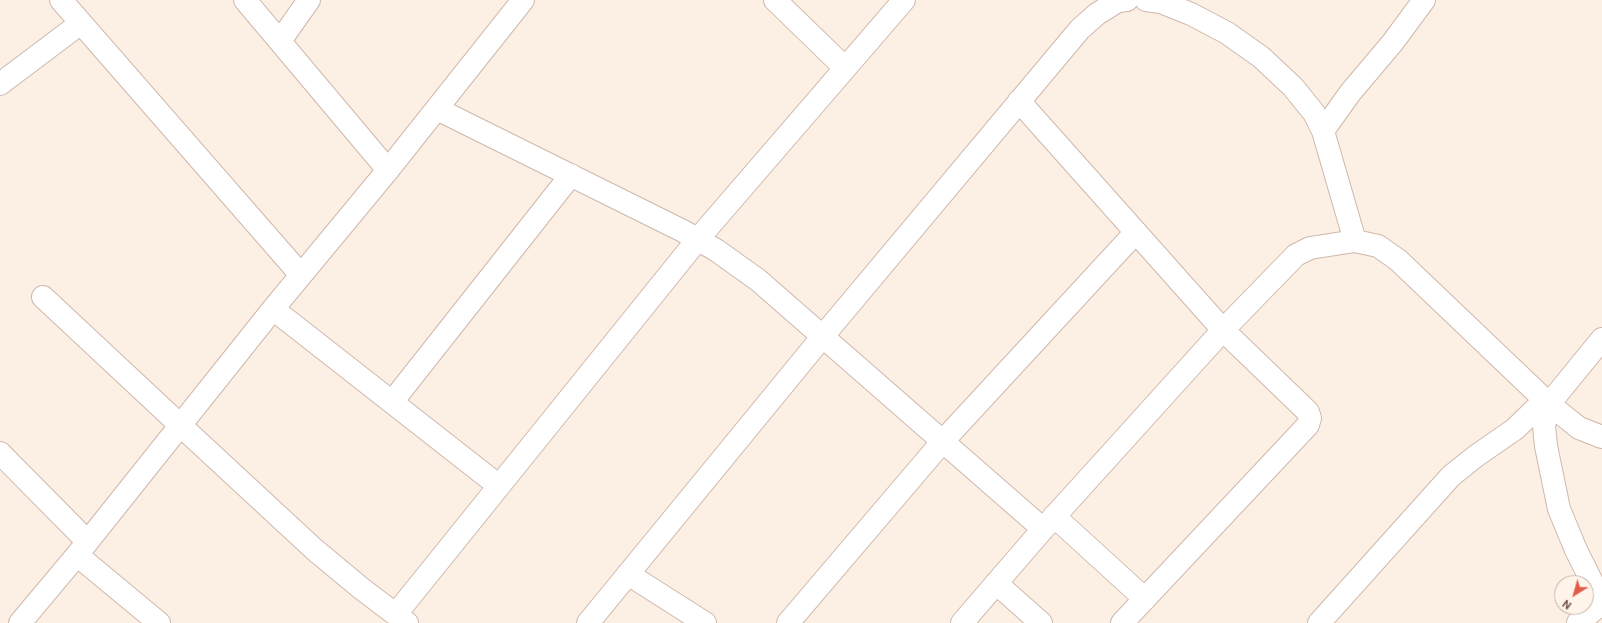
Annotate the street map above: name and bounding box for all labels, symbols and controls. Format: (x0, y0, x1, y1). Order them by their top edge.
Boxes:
north arrow (1554, 575, 1594, 615)
text: N (1560, 597, 1574, 612)

